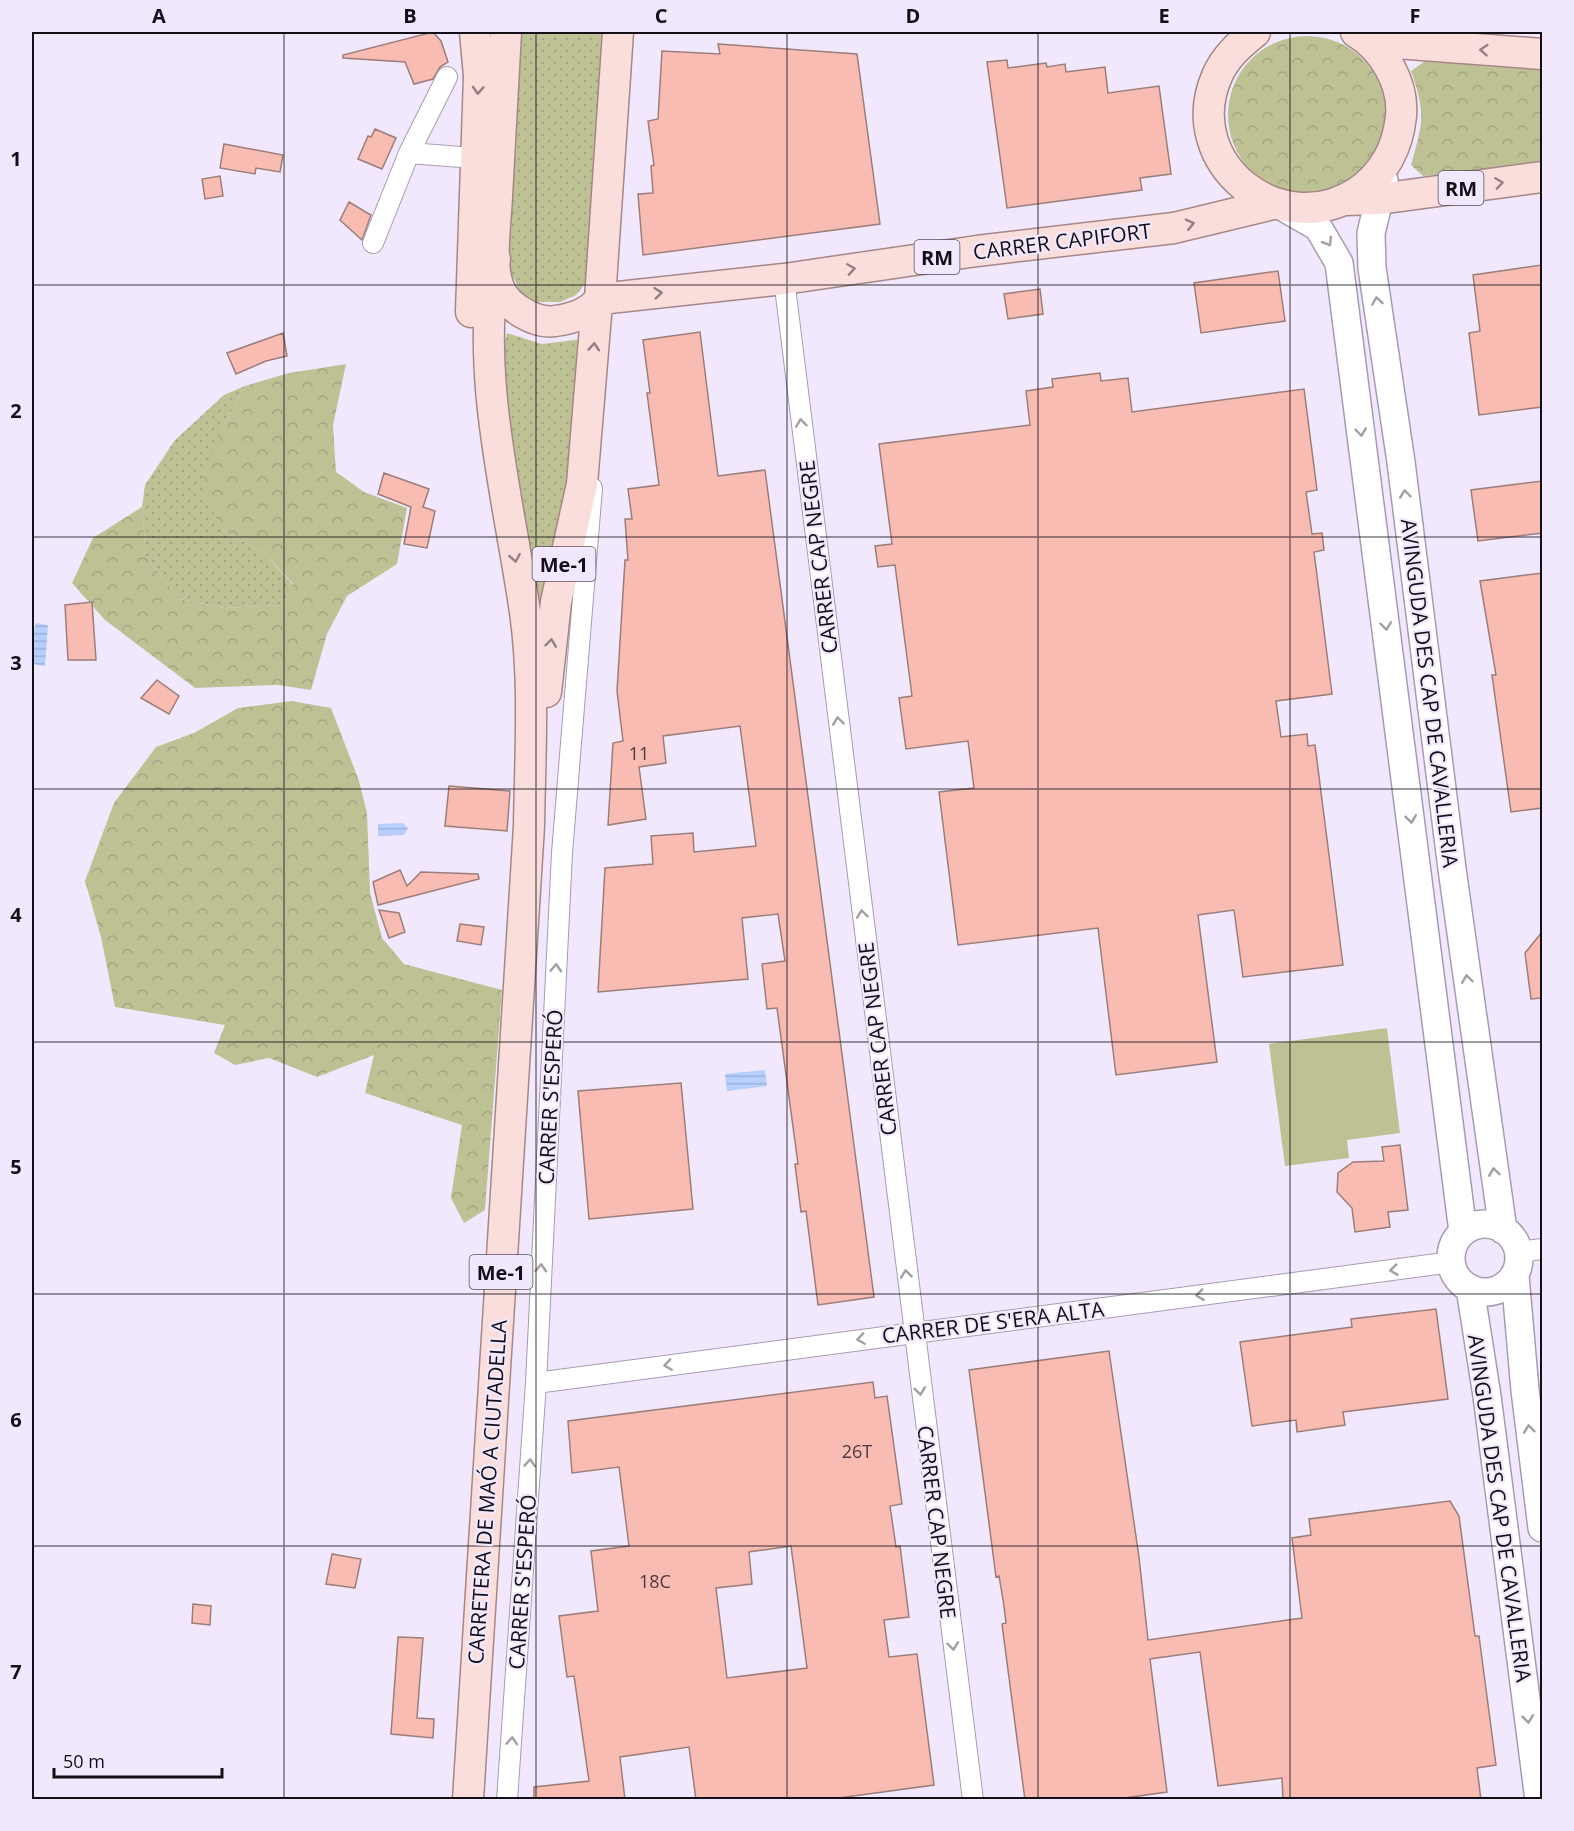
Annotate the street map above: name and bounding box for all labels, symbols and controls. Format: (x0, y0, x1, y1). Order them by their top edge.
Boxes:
text: A (152, 2, 166, 29)
text: B (403, 2, 417, 29)
text: C (655, 2, 668, 29)
text: D (906, 2, 920, 29)
text: E (1158, 2, 1170, 29)
text: F (1410, 2, 1420, 29)
one-way arrow (1480, 44, 1489, 57)
one-way arrow (472, 85, 485, 94)
text: 1 (10, 145, 22, 172)
road number: RM (1438, 171, 1484, 205)
one-way arrow (1495, 177, 1504, 190)
street label: CARRER CAPIFORT (971, 216, 1153, 266)
one-way arrow (1185, 218, 1195, 231)
one-way arrow (1320, 236, 1332, 246)
road number: RM (914, 240, 960, 274)
one-way arrow (847, 263, 856, 275)
one-way arrow (653, 287, 662, 300)
one-way arrow (1371, 297, 1383, 306)
one-way arrow (587, 342, 600, 351)
text: 2 (10, 397, 22, 424)
one-way arrow (796, 418, 808, 427)
one-way arrow (1354, 428, 1367, 437)
street label: CARRER CAP NEGRE (792, 459, 844, 655)
one-way arrow (1400, 490, 1412, 499)
street label: AVINGUDA DES CAP DE CAVALLERIA (1395, 517, 1465, 870)
road number: Me-1 (532, 547, 596, 581)
one-way arrow (508, 552, 521, 562)
one-way arrow (1379, 621, 1392, 630)
one-way arrow (545, 638, 557, 648)
text: 3 (10, 649, 22, 676)
one-way arrow (832, 716, 844, 725)
house number: 11 (629, 741, 649, 765)
one-way arrow (1404, 815, 1416, 824)
text: 4 (10, 901, 22, 928)
one-way arrow (856, 910, 868, 919)
street label: CARRER CAP NEGRE (851, 941, 903, 1137)
one-way arrow (549, 964, 562, 973)
one-way arrow (1462, 975, 1474, 984)
street label: CARRER S'ESPERÓ (531, 1009, 569, 1185)
text: 5 (10, 1153, 22, 1180)
one-way arrow (1489, 1168, 1501, 1177)
road number: Me-1 (470, 1255, 532, 1289)
one-way arrow (1389, 1263, 1398, 1275)
one-way arrow (535, 1264, 548, 1273)
one-way arrow (900, 1270, 912, 1279)
one-way arrow (1196, 1288, 1205, 1301)
street label: CARRER DE S'ERA ALTA (880, 1294, 1106, 1350)
street label: CARRETERA DE MAÓ A CIUTADELLA (461, 1318, 513, 1665)
street label: AVINGUDA DES CAP DE CAVALLERIA (1462, 1332, 1538, 1684)
one-way arrow (857, 1333, 866, 1345)
one-way arrow (663, 1359, 672, 1371)
one-way arrow (914, 1386, 926, 1395)
text: 6 (10, 1406, 22, 1433)
street label: CARRER CAP NEGRE (911, 1424, 963, 1620)
one-way arrow (1524, 1424, 1536, 1433)
house number: 26T (842, 1439, 872, 1463)
one-way arrow (524, 1458, 537, 1467)
street label: CARRER S'ESPERÓ (502, 1494, 542, 1670)
house number: 18C (639, 1569, 671, 1593)
one-way arrow (947, 1642, 959, 1651)
text: 7 (10, 1658, 22, 1685)
one-way arrow (1521, 1714, 1534, 1723)
one-way arrow (505, 1737, 518, 1746)
scale bar (54, 1741, 222, 1779)
text: 50 m (63, 1749, 105, 1773)

